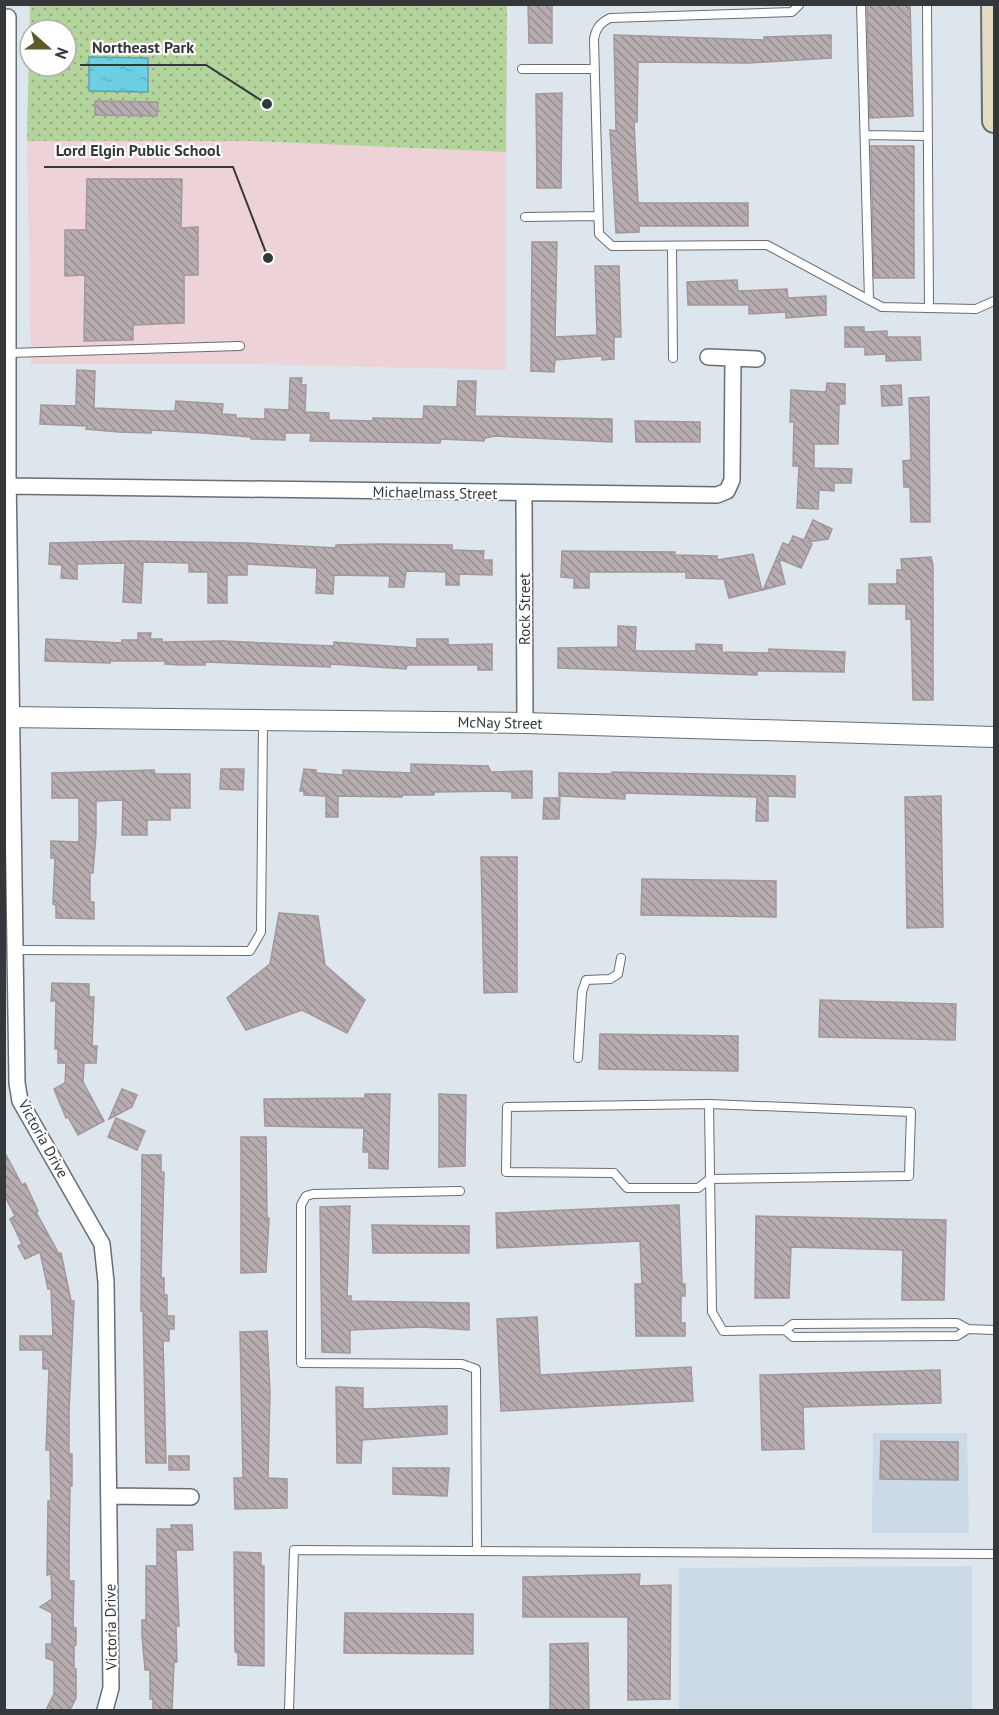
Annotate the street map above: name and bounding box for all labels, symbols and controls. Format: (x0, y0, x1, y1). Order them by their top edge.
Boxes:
north arrow (18, 18, 78, 78)
callout: Northeast Park (80, 31, 206, 65)
text: Northeast Park (92, 37, 194, 57)
text: N (51, 45, 73, 62)
callout: Lord Elgin Public School (44, 133, 233, 167)
text: Lord Elgin Public School (56, 140, 221, 160)
street label: Michaelmass Street (372, 482, 498, 503)
street label: Rock Street (515, 573, 534, 645)
street label: McNay Street (457, 712, 543, 733)
street label: Victoria Drive (14, 1095, 73, 1181)
street label: Victoria Drive (100, 1584, 121, 1671)

